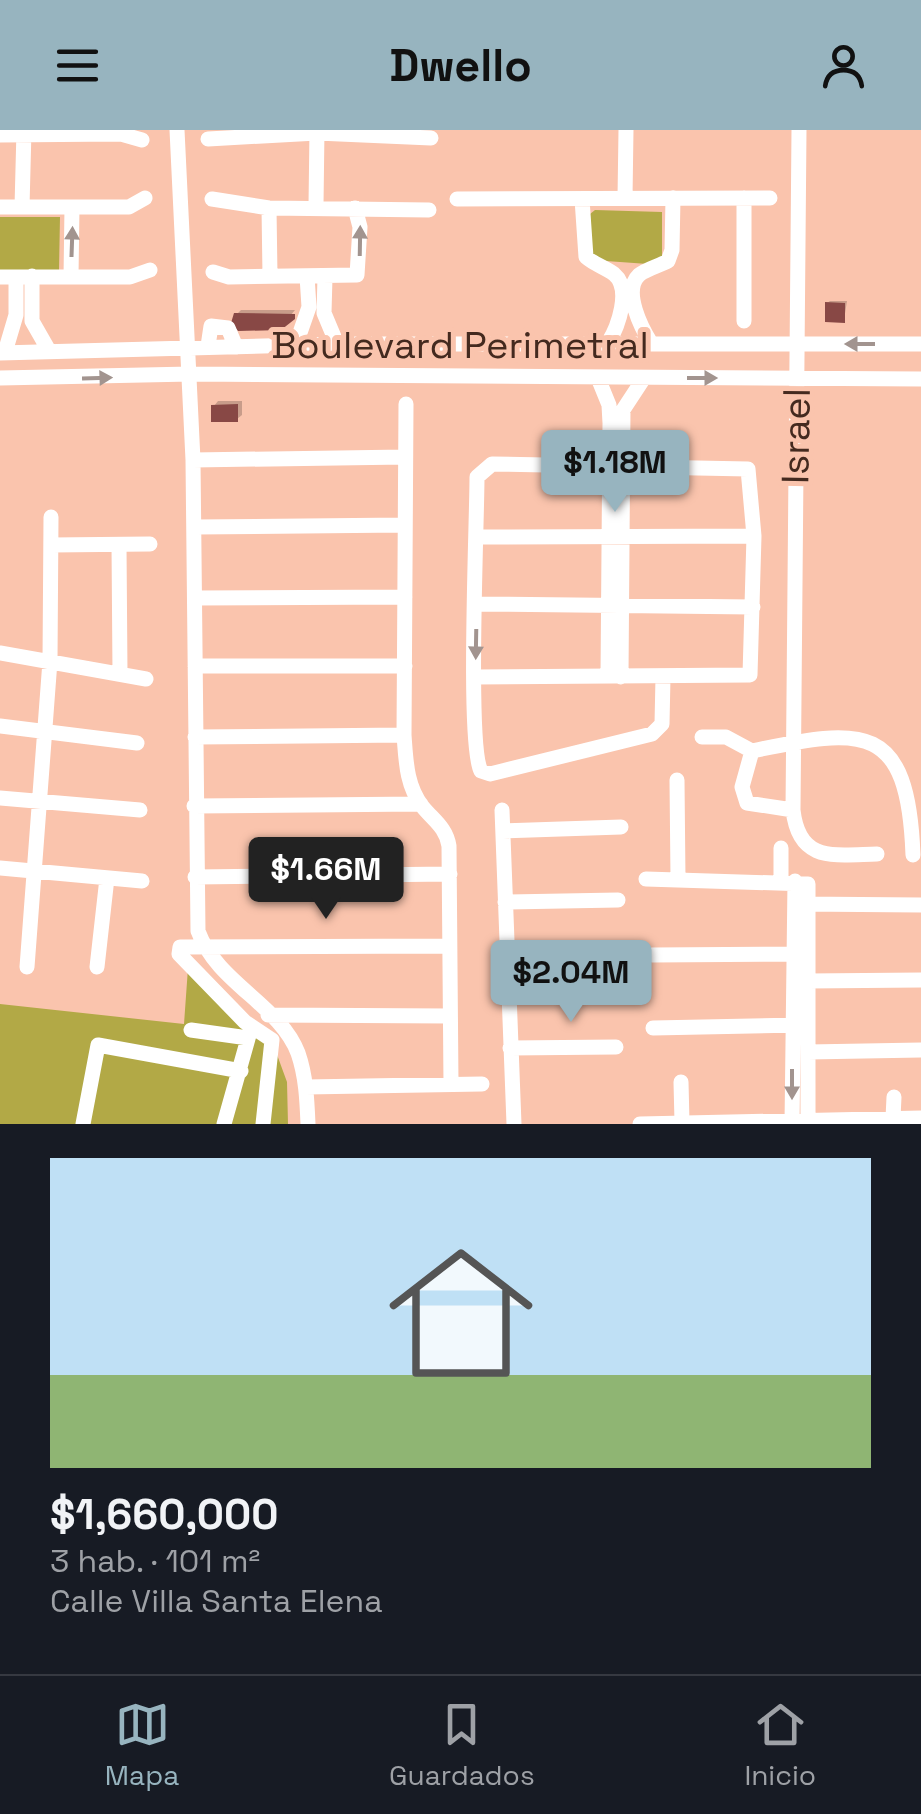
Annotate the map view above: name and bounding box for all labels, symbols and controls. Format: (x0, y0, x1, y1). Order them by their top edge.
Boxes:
text: Dwello (389, 37, 532, 94)
icon: menu (50, 38, 105, 93)
icon: person (816, 38, 871, 93)
one-way arrow (64, 225, 80, 257)
one-way arrow (352, 225, 368, 257)
street label: Boulevard Perimetral (271, 321, 649, 369)
one-way arrow (843, 336, 875, 352)
one-way arrow (82, 369, 114, 385)
one-way arrow (687, 370, 719, 386)
street label: Israel (771, 388, 821, 484)
pin: $1.18M (534, 430, 696, 515)
text: $1.18M (563, 442, 667, 482)
one-way arrow (468, 629, 484, 661)
pin: $1.66M (245, 837, 407, 922)
text: $1.66M (271, 849, 381, 889)
pin: $2.04M (490, 940, 652, 1025)
text: $2.04M (513, 952, 629, 992)
one-way arrow (784, 1068, 800, 1100)
icon: home (371, 1223, 551, 1403)
text: $1,660,000 (50, 1488, 278, 1541)
text: 3 hab. · 101 m² (50, 1541, 260, 1581)
text: Calle Villa Santa Elena (50, 1581, 383, 1621)
tab: Mapa (105, 1697, 179, 1793)
tab: Guardados (389, 1697, 535, 1793)
tab: Inicio (744, 1697, 816, 1793)

